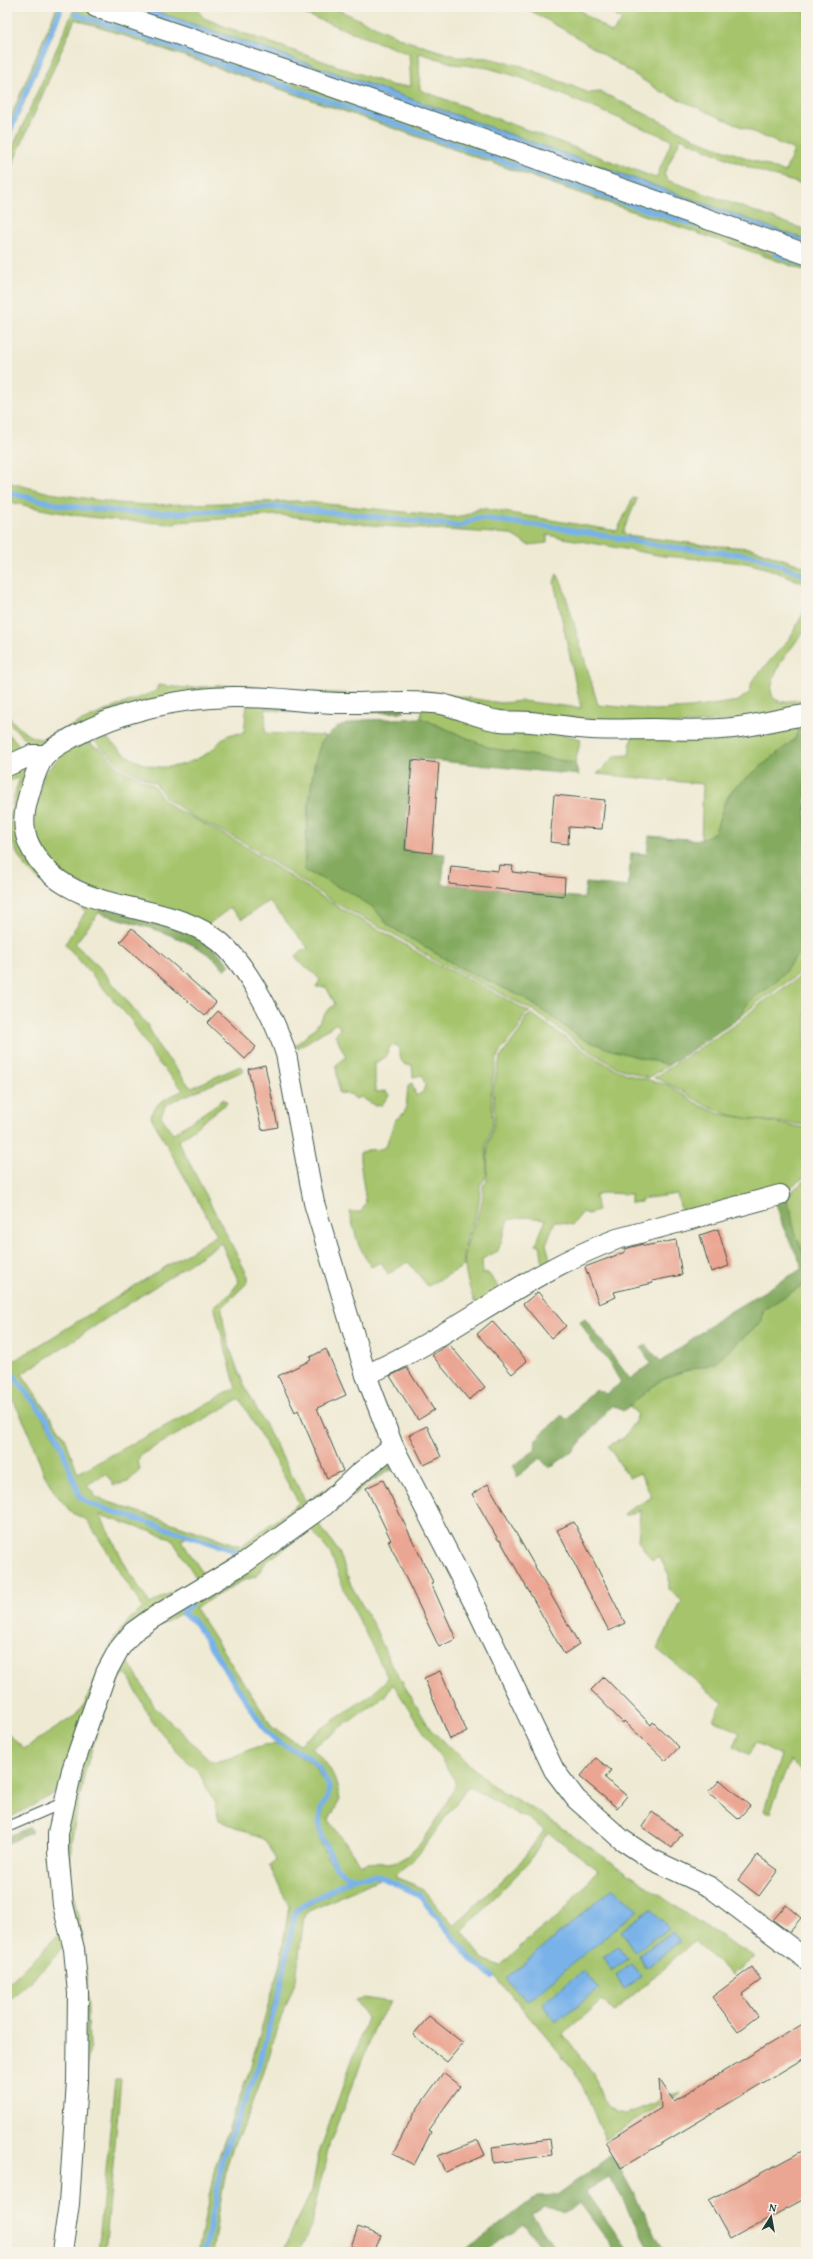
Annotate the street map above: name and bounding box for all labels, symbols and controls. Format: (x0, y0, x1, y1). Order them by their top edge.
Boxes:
north arrow (751, 2197, 791, 2237)
text: N (768, 2199, 779, 2216)

